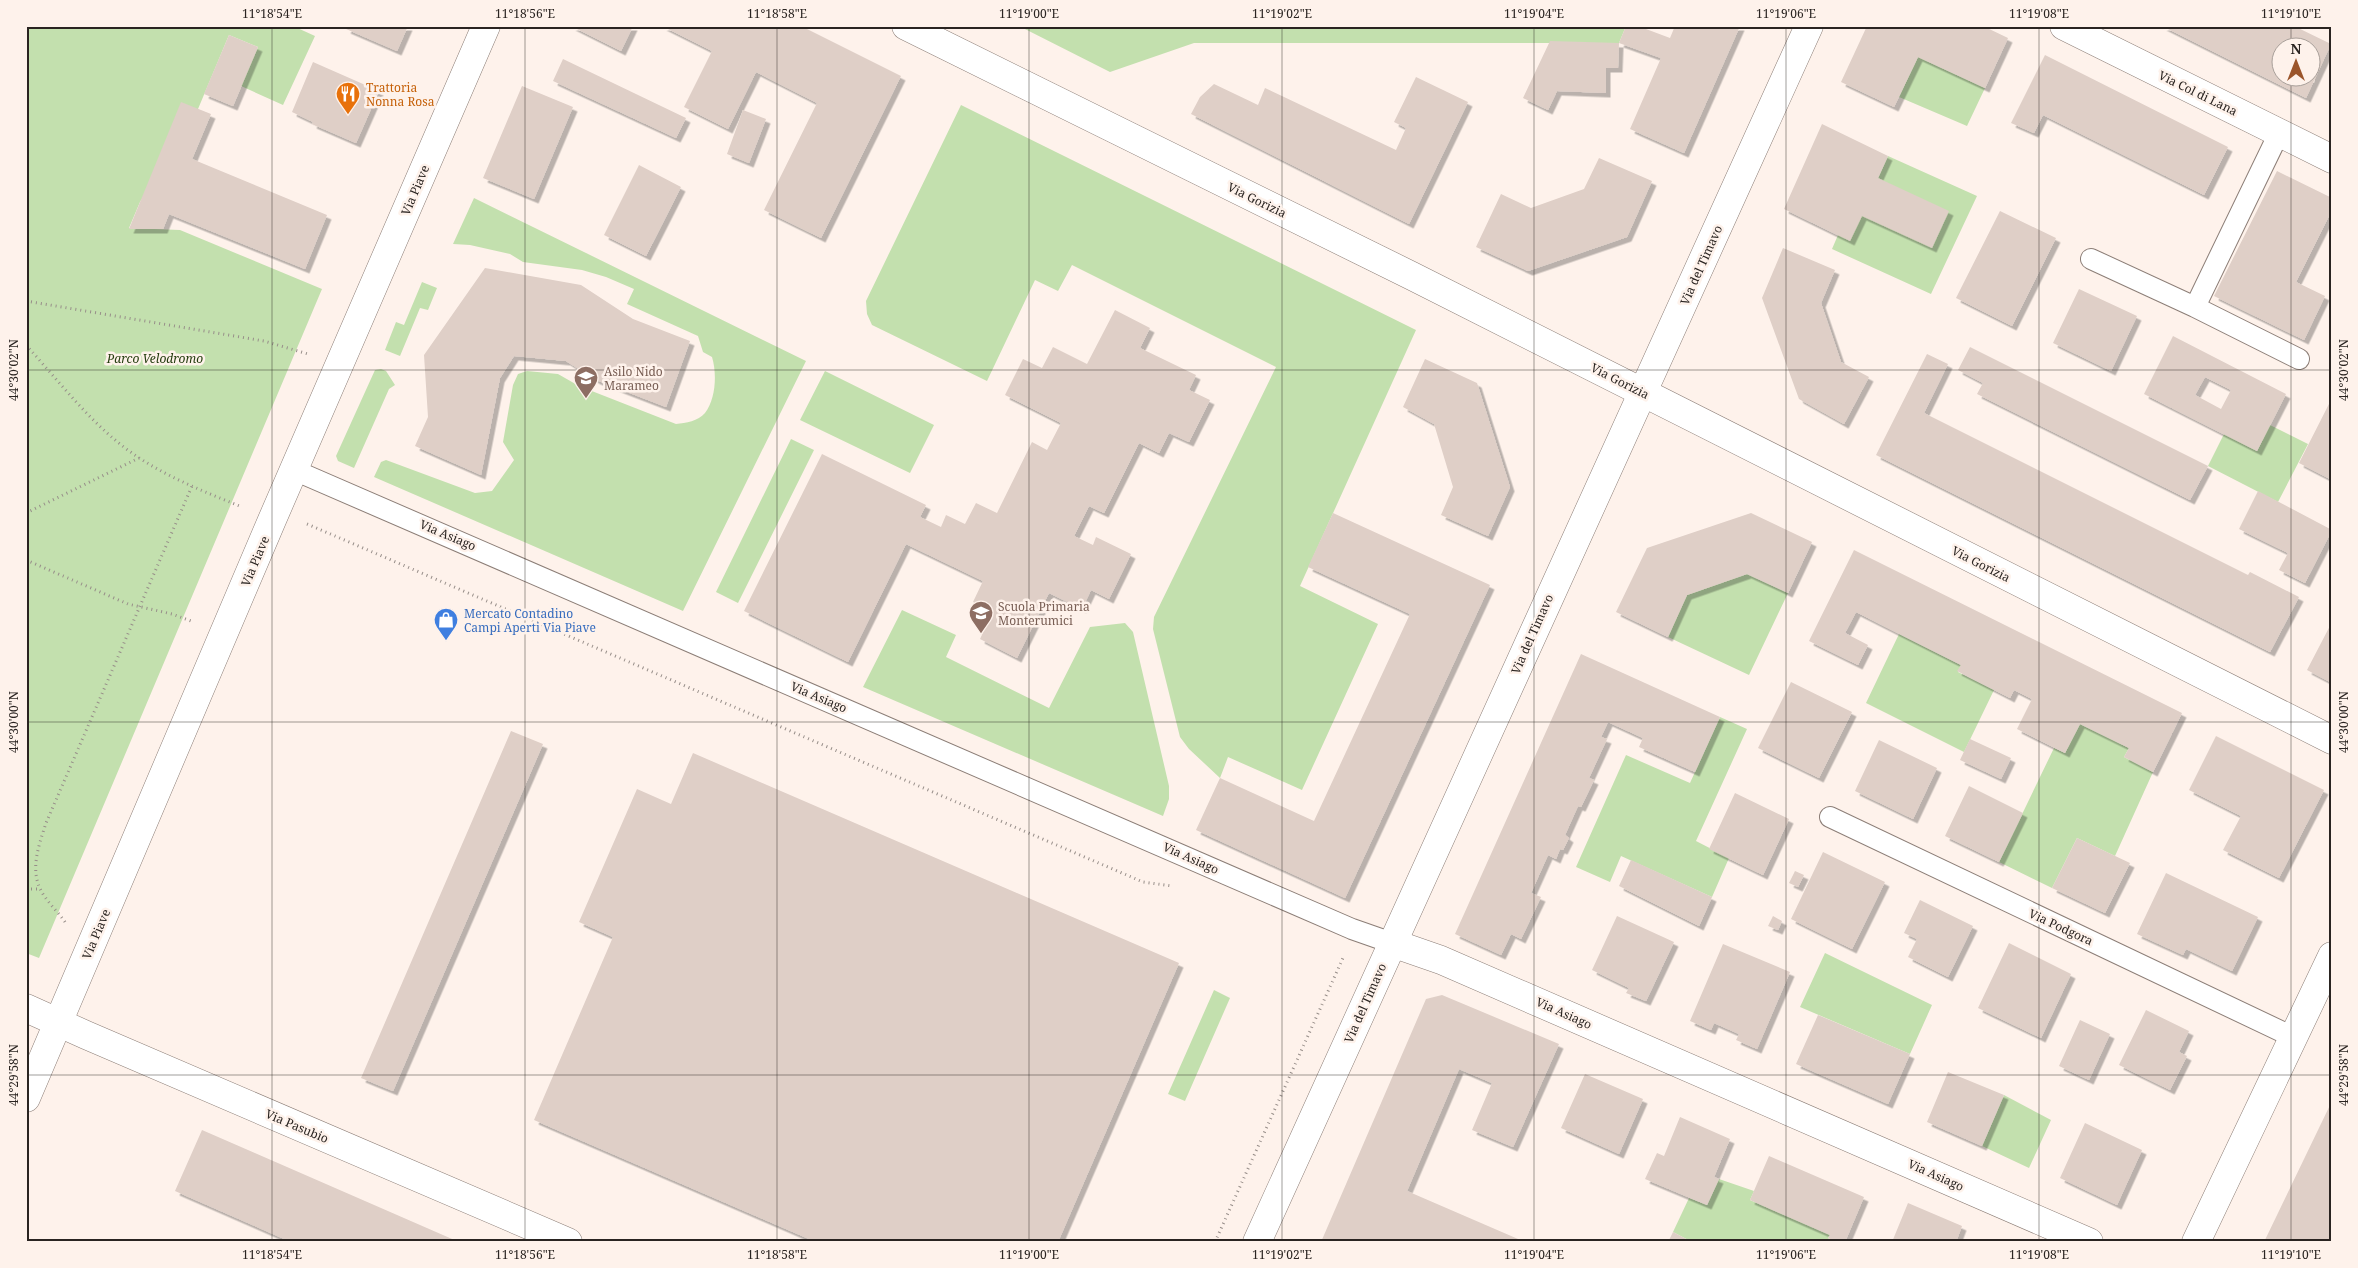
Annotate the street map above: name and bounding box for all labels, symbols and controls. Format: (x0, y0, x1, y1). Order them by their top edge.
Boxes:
text: 11°18'54"E (242, 5, 302, 22)
text: 11°18'56"E (495, 5, 555, 22)
text: 11°18'58"E (747, 5, 807, 22)
text: 11°19'00"E (999, 5, 1059, 22)
text: 11°19'02"E (1252, 5, 1312, 22)
text: 11°19'04"E (1504, 5, 1564, 22)
text: 11°19'06"E (1756, 5, 1816, 22)
text: 11°19'08"E (2009, 5, 2069, 22)
text: 11°19'10"E (2261, 5, 2321, 22)
north arrow (2270, 38, 2320, 88)
text: N (2290, 39, 2302, 58)
street label: Via Col di Lana (2156, 67, 2241, 120)
place label: Trattoria Nonna Rosa (366, 79, 435, 110)
restaurant icon: Trattoria Nonna Rosa (335, 81, 361, 115)
street label: Via Piave (397, 162, 433, 218)
street label: Via Gorizia (1225, 178, 1289, 222)
street label: Via del Timavo (1676, 222, 1726, 308)
text: 44°30'02"N (5, 339, 22, 401)
text: 44°30'02"N (2335, 339, 2352, 401)
park label: Parco Velodromo (106, 350, 203, 367)
street label: Via Gorizia (1588, 359, 1652, 403)
place label: Asilo Nido Marameo (604, 363, 663, 394)
school or university icon: Asilo Nido Marameo (573, 365, 599, 399)
street label: Via Asiago (417, 516, 479, 555)
street label: Via Piave (237, 533, 273, 589)
street label: Via Gorizia (1949, 542, 2013, 586)
street label: Via del Timavo (1507, 591, 1557, 677)
place label: Scuola Primaria Monterumici (998, 598, 1090, 629)
school or university icon: Scuola Primaria Monterumici (968, 600, 994, 634)
place label: Mercato Contadino Campi Aperti Via Piave (464, 605, 596, 636)
shop icon: Mercato Contadino Campi Aperti Via Piave (433, 607, 459, 641)
street label: Via Asiago (788, 678, 850, 717)
text: 44°30'00"N (5, 691, 22, 753)
text: 44°30'00"N (2335, 691, 2352, 753)
street label: Via Asiago (1160, 838, 1222, 878)
street label: Via Podgora (2026, 905, 2096, 949)
street label: Via Piave (78, 906, 114, 962)
street label: Via del Timavo (1340, 960, 1390, 1046)
street label: Via Asiago (1533, 993, 1595, 1033)
text: 44°29'58"N (5, 1044, 22, 1106)
text: 44°29'58"N (2335, 1044, 2352, 1106)
street label: Via Pasubio (263, 1105, 331, 1147)
street label: Via Asiago (1905, 1155, 1967, 1195)
text: 11°18'54"E (242, 1246, 302, 1263)
text: 11°18'56"E (495, 1246, 555, 1263)
text: 11°18'58"E (747, 1246, 807, 1263)
text: 11°19'00"E (999, 1246, 1059, 1263)
text: 11°19'02"E (1252, 1246, 1312, 1263)
text: 11°19'04"E (1504, 1246, 1564, 1263)
text: 11°19'06"E (1756, 1246, 1816, 1263)
text: 11°19'08"E (2009, 1246, 2069, 1263)
text: 11°19'10"E (2261, 1246, 2321, 1263)

